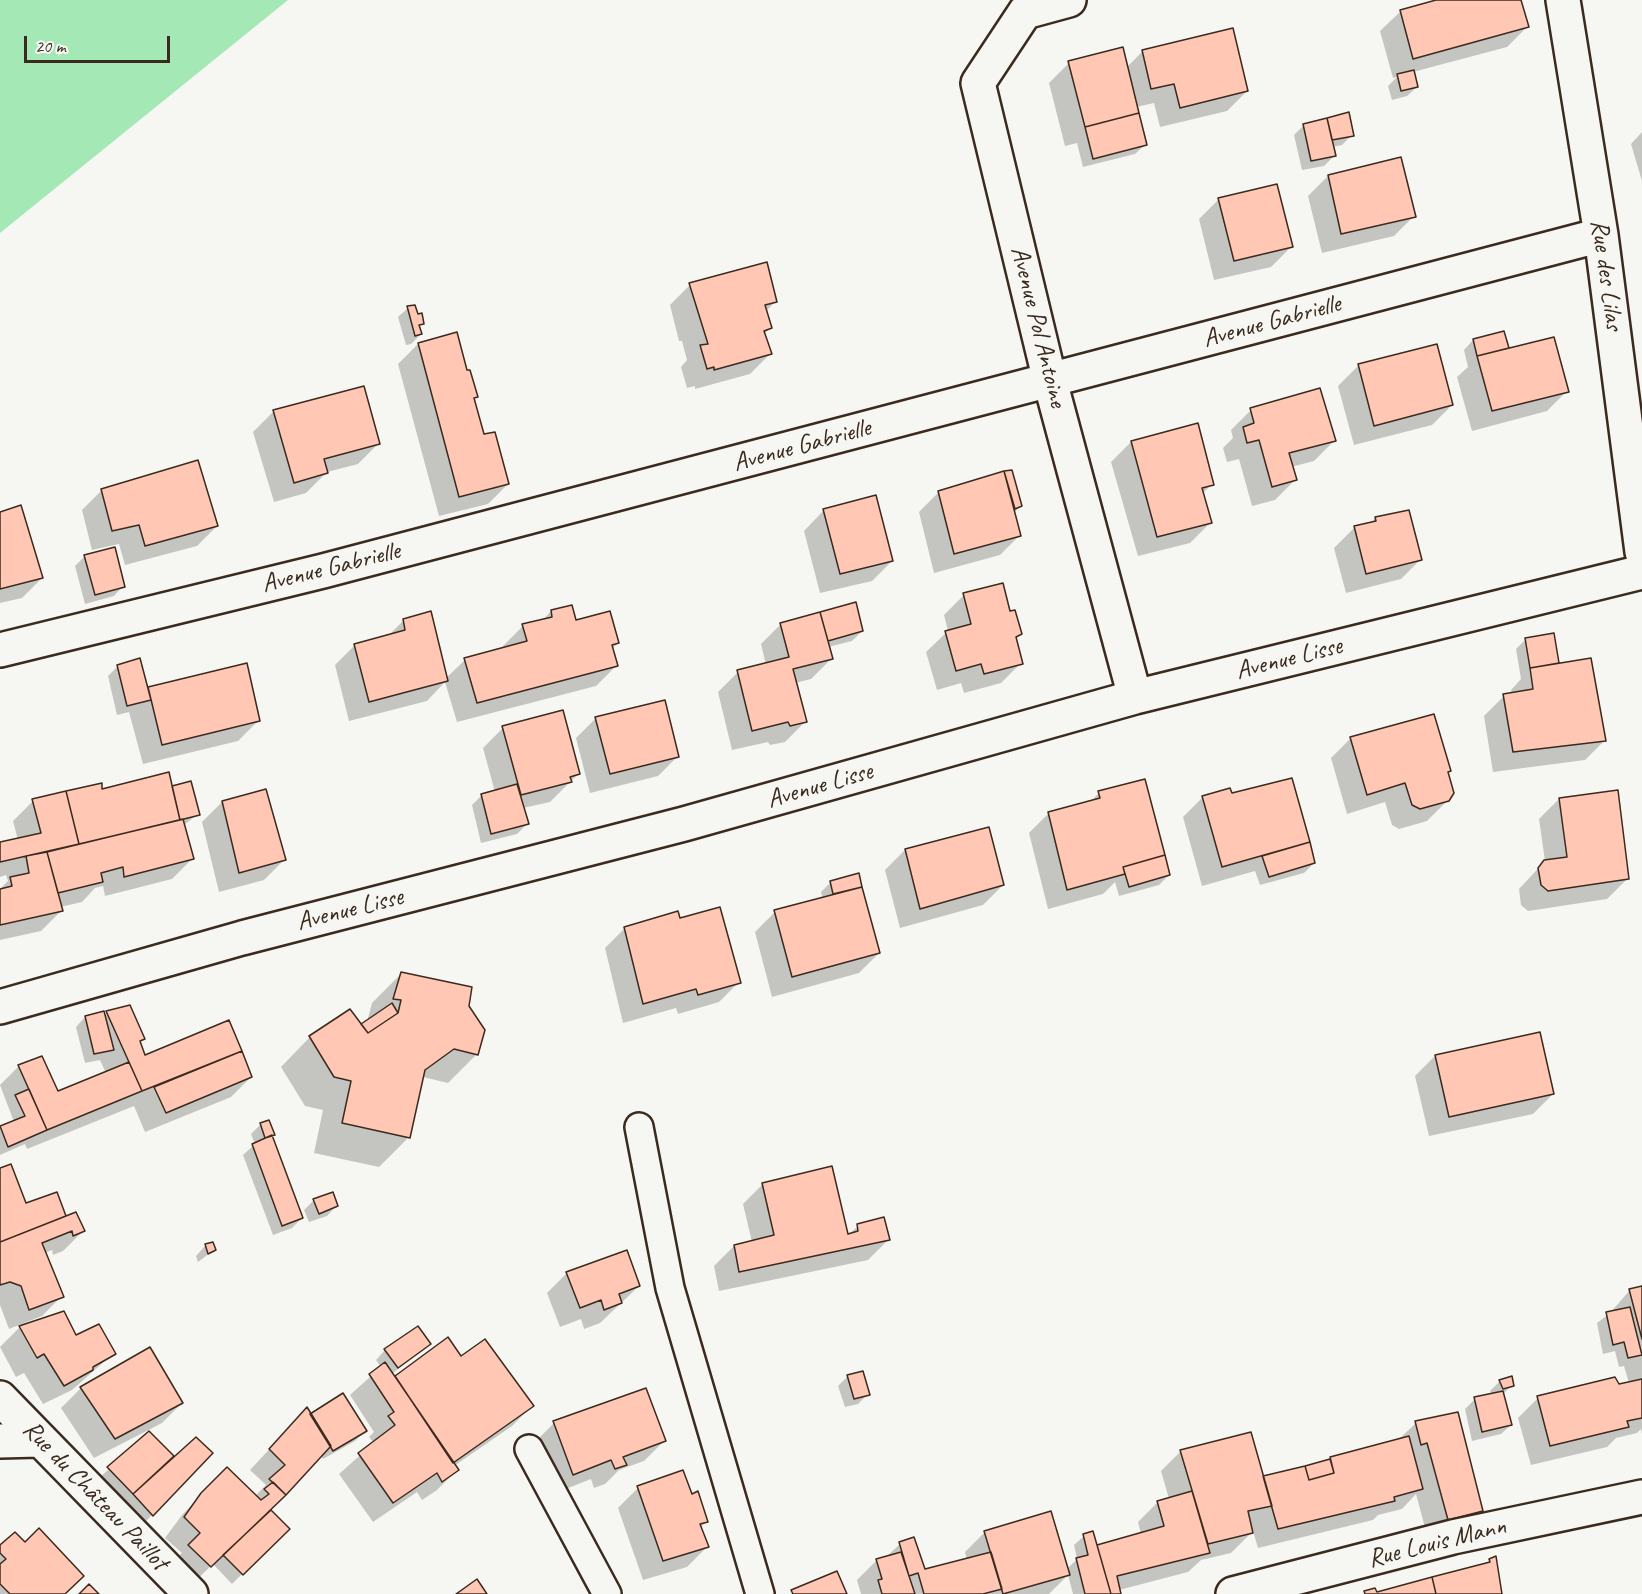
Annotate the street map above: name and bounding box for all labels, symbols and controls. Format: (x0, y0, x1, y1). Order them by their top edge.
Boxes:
scale bar (27, 24, 172, 62)
text: 20 m (35, 35, 66, 57)
street label: Rue des Lilas (1583, 218, 1629, 332)
street label: Avenue Pol Antoine (1003, 243, 1073, 411)
street label: Avenue Gabrielle (1200, 289, 1344, 355)
street label: Avenue Gabrielle (730, 413, 874, 479)
street label: Avenue Gabrielle (259, 536, 403, 600)
street label: Avenue Lisse (1233, 631, 1345, 687)
street label: Avenue Lisse (764, 756, 876, 816)
street label: Avenue Lisse (294, 882, 406, 938)
street label: Rue du Château Paillot (16, 1415, 174, 1577)
street label: Rue Louis Mann (1365, 1511, 1509, 1575)

